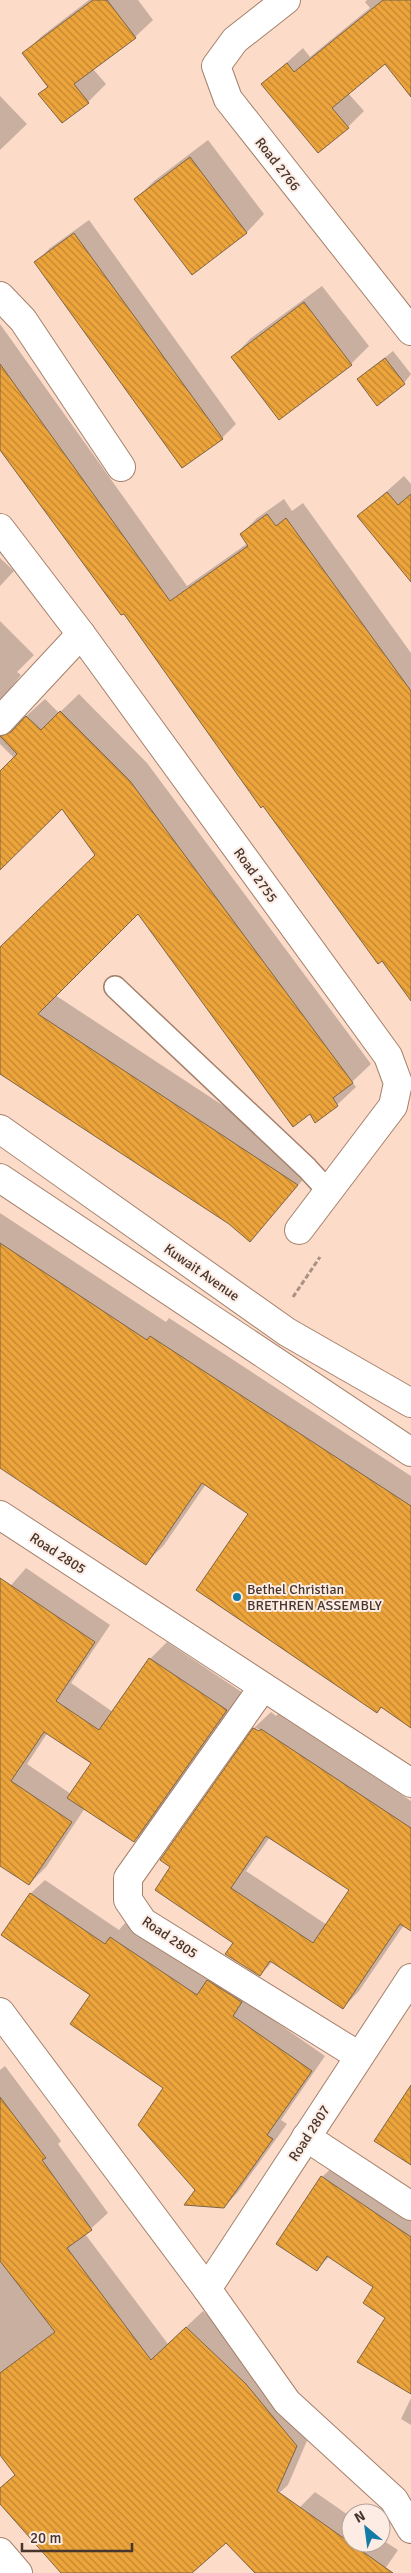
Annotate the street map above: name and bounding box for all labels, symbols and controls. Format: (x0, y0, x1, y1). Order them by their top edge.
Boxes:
street label: Road 2766 (251, 134, 304, 194)
street label: Road 2755 (230, 845, 281, 906)
street label: Kuwait Avenue (161, 1240, 243, 1305)
street label: Road 2805 (27, 1529, 89, 1578)
place label: Bethel Christian BRETHREN ASSEMBLY (247, 1581, 382, 1614)
marker: Bethel Christian BRETHREN ASSEMBLY (231, 1591, 243, 1603)
street label: Road 2805 (139, 1913, 201, 1962)
street label: Road 2807 (285, 2102, 334, 2164)
north arrow (341, 2503, 391, 2553)
text: N (352, 2507, 368, 2527)
scale bar (22, 2520, 132, 2552)
text: 20 m (30, 2529, 61, 2547)

